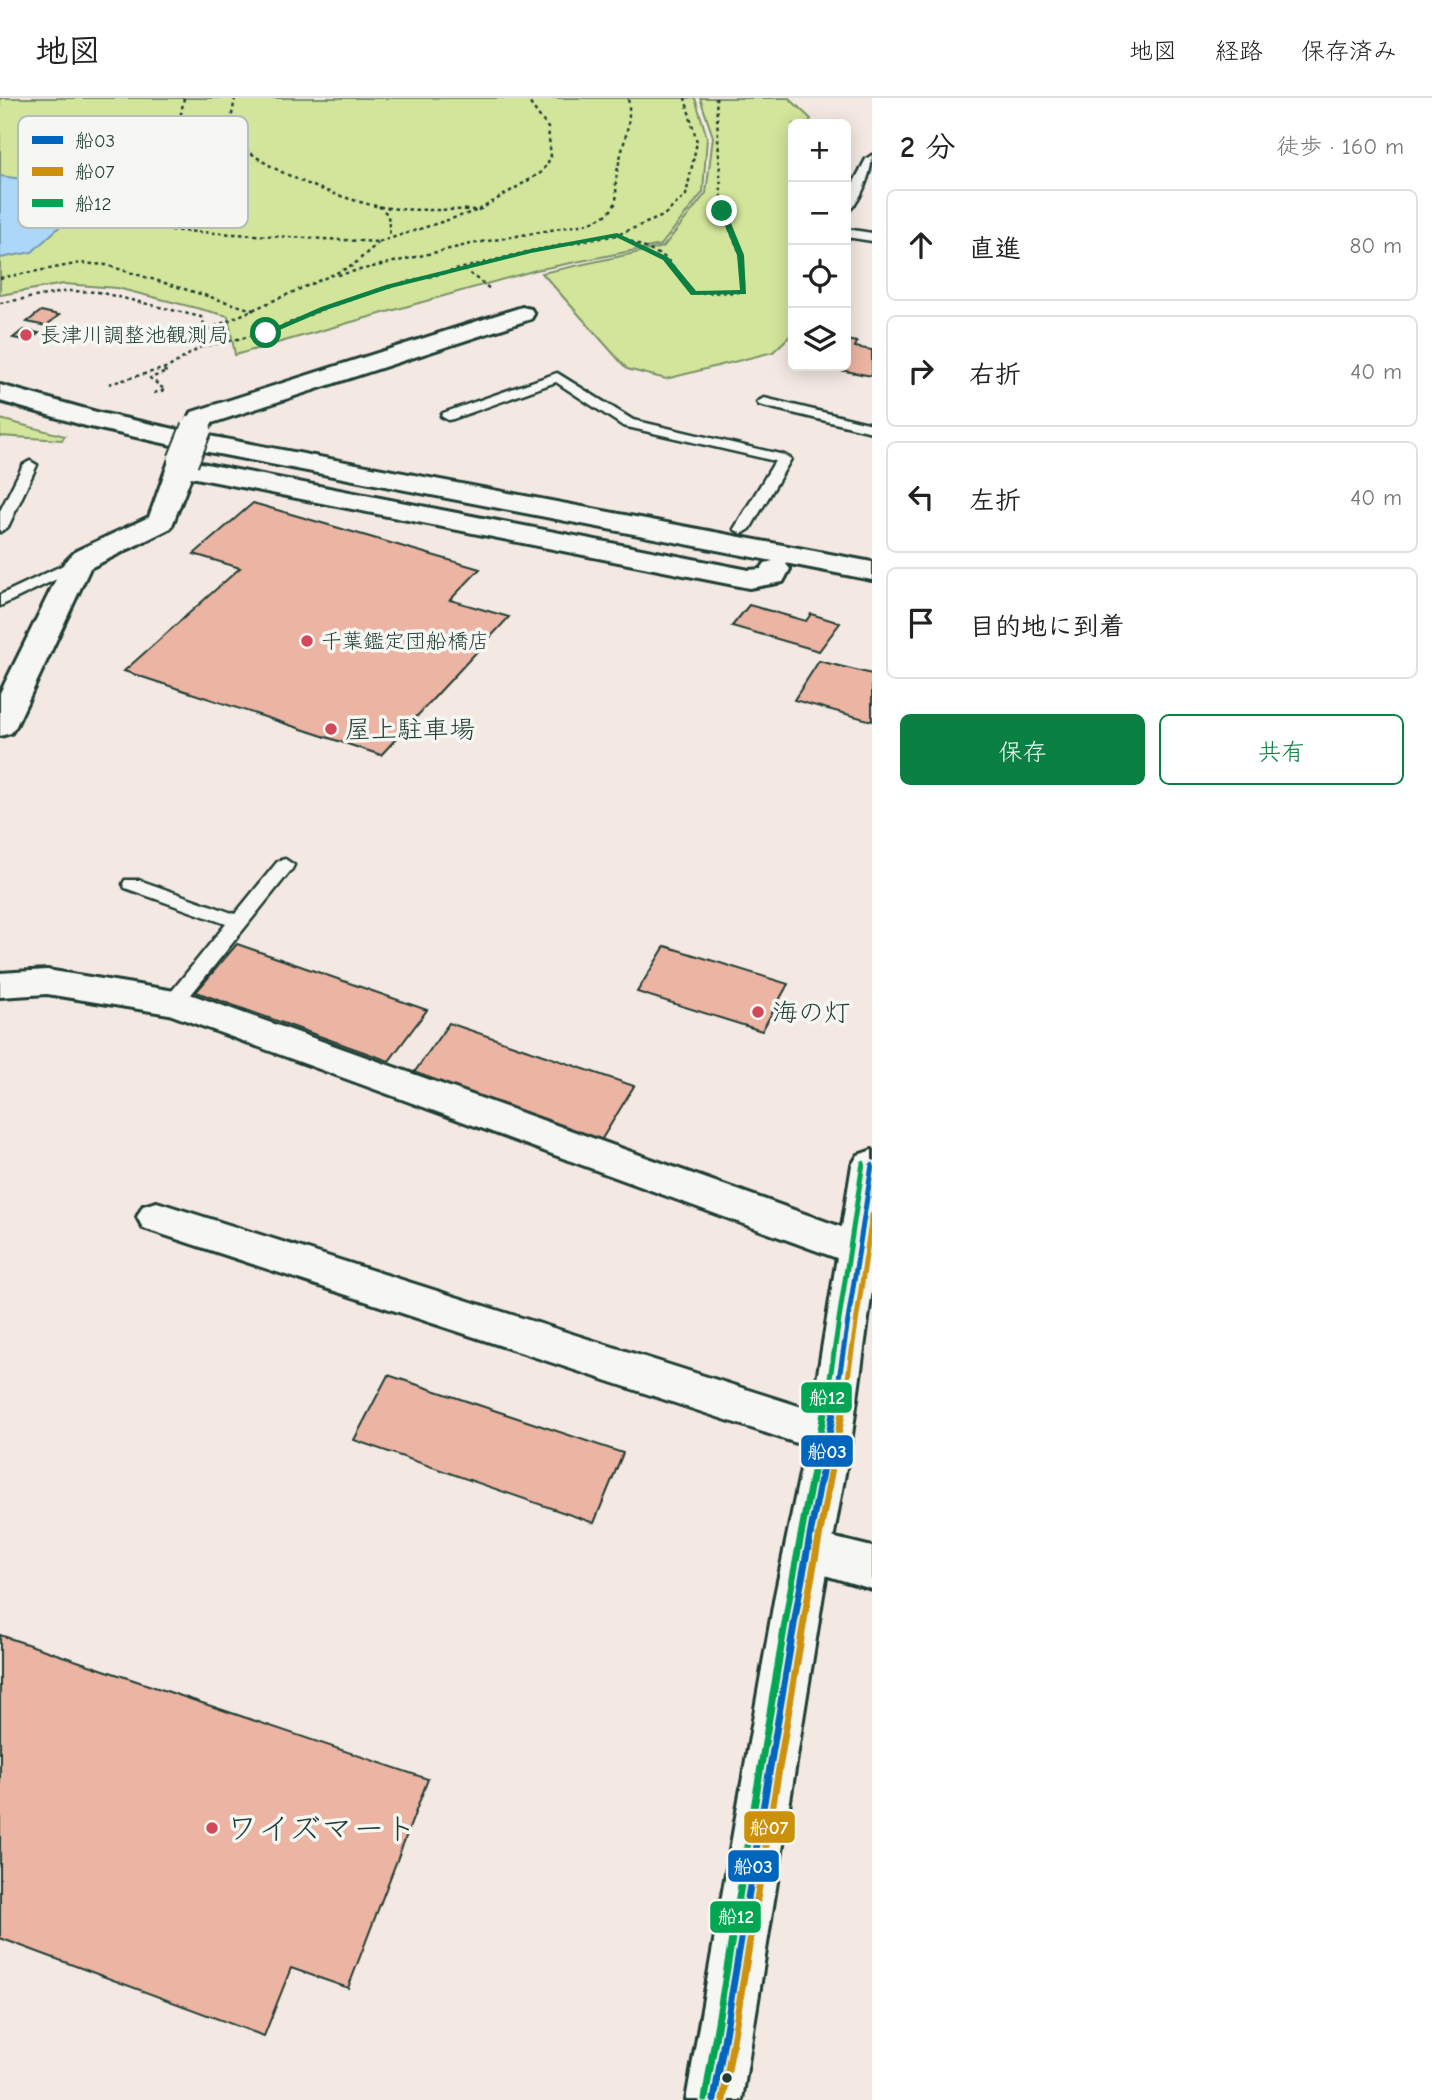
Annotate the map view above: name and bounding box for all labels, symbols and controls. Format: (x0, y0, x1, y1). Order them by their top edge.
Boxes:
text: 地図 (35, 32, 101, 70)
text: 地図 (1129, 37, 1177, 65)
text: 経路 (1215, 37, 1263, 65)
text: 保存済み (1301, 37, 1397, 65)
legend (18, 116, 248, 228)
map controls (788, 119, 851, 371)
button: + (788, 119, 851, 182)
text: 船03 (75, 130, 115, 152)
text: 2 分 (900, 130, 956, 165)
text: 徒歩 · 160 m (1276, 133, 1404, 160)
text: 船07 (75, 161, 115, 183)
button: − (788, 182, 851, 245)
text: 船12 (75, 193, 111, 215)
route end (706, 195, 737, 226)
icon: ahead (902, 226, 940, 264)
text: 80 m (1349, 232, 1402, 259)
text: 直進 (969, 234, 1021, 264)
button: locate (788, 245, 851, 308)
button: layers (788, 308, 851, 371)
route start (250, 317, 281, 348)
place label: 長津川調整池観測局 (40, 323, 229, 347)
marker: 長津川調整池観測局 (18, 327, 34, 343)
icon: right (902, 352, 940, 390)
text: 40 m (1350, 358, 1402, 385)
text: 右折 (969, 360, 1021, 390)
icon: left (902, 478, 940, 516)
text: 40 m (1350, 484, 1402, 511)
text: 左折 (969, 486, 1021, 516)
icon: arrive (902, 604, 940, 642)
text: 目的地に到着 (969, 612, 1125, 642)
place label: 千葉鑑定団船橋店 (321, 629, 489, 653)
marker: 千葉鑑定団船橋店 (299, 633, 315, 649)
button: 保存 (900, 714, 1145, 785)
button: 共有 (1159, 714, 1404, 785)
place label: 屋上駐車場 (345, 715, 475, 745)
marker: 屋上駐車場 (323, 721, 339, 737)
place label: 海の灯 (772, 998, 850, 1028)
marker: 海の灯 (750, 1004, 766, 1020)
line badge: 船12 (800, 1381, 853, 1414)
text: 船12 (809, 1387, 845, 1409)
line badge: 船03 (800, 1434, 854, 1468)
text: 船03 (807, 1441, 847, 1463)
place label: ワイズマート (226, 1810, 417, 1847)
line badge: 船07 (743, 1810, 796, 1844)
text: 船07 (750, 1817, 789, 1839)
marker: ワイズマート (204, 1820, 220, 1836)
line badge: 船03 (727, 1849, 780, 1883)
text: 船03 (733, 1856, 773, 1878)
line badge: 船12 (709, 1900, 762, 1934)
text: 船12 (718, 1906, 754, 1928)
unlabelled marker (720, 2071, 734, 2085)

